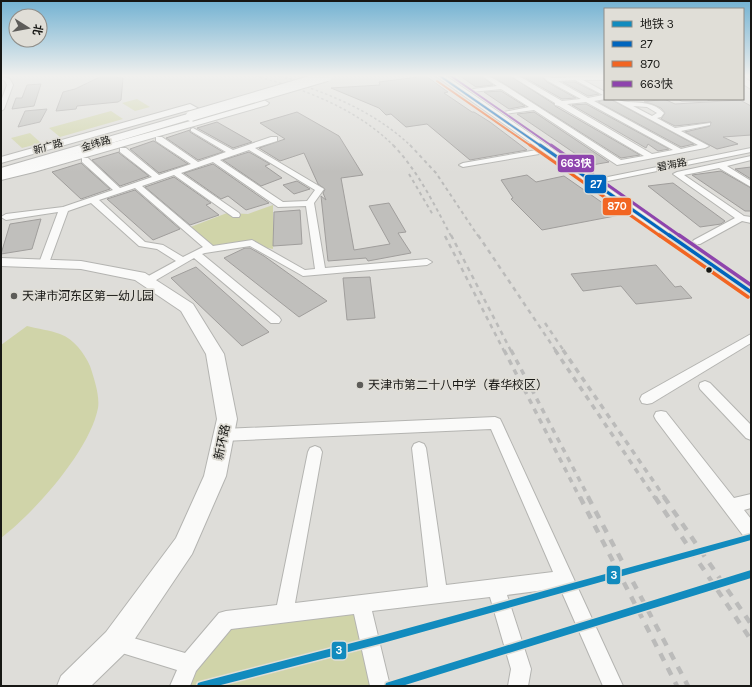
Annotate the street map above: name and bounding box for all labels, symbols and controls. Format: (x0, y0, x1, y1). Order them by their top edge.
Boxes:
north arrow (8, 8, 48, 48)
legend (604, 8, 744, 100)
text: 地铁 3 (640, 17, 674, 31)
text: 北 (30, 23, 45, 36)
text: 27 (640, 37, 653, 51)
text: 870 (640, 57, 660, 71)
text: 663快 (640, 77, 673, 91)
street label: 金纬路 (80, 134, 112, 154)
street label: 新广路 (32, 137, 64, 157)
line badge: 663快 (557, 154, 595, 173)
street label: 碧海路 (656, 156, 688, 174)
text: 663快 (560, 157, 592, 170)
line badge: 27 (584, 174, 607, 194)
text: 27 (590, 178, 603, 191)
line badge: 870 (602, 197, 632, 216)
text: 870 (607, 200, 627, 213)
unlabelled marker (704, 265, 714, 275)
place label: 天津市河东区第一幼儿园 (22, 289, 154, 303)
marker: 天津市河东区第一幼儿园 (9, 291, 19, 301)
place label: 天津市第二十八中学（春华校区） (368, 378, 548, 392)
marker: 天津市第二十八中学（春华校区） (355, 380, 365, 390)
street label: 新环路 (211, 423, 233, 461)
line badge: 3 (606, 565, 621, 585)
text: 3 (611, 569, 618, 582)
line badge: 3 (331, 641, 347, 660)
text: 3 (336, 644, 343, 657)

